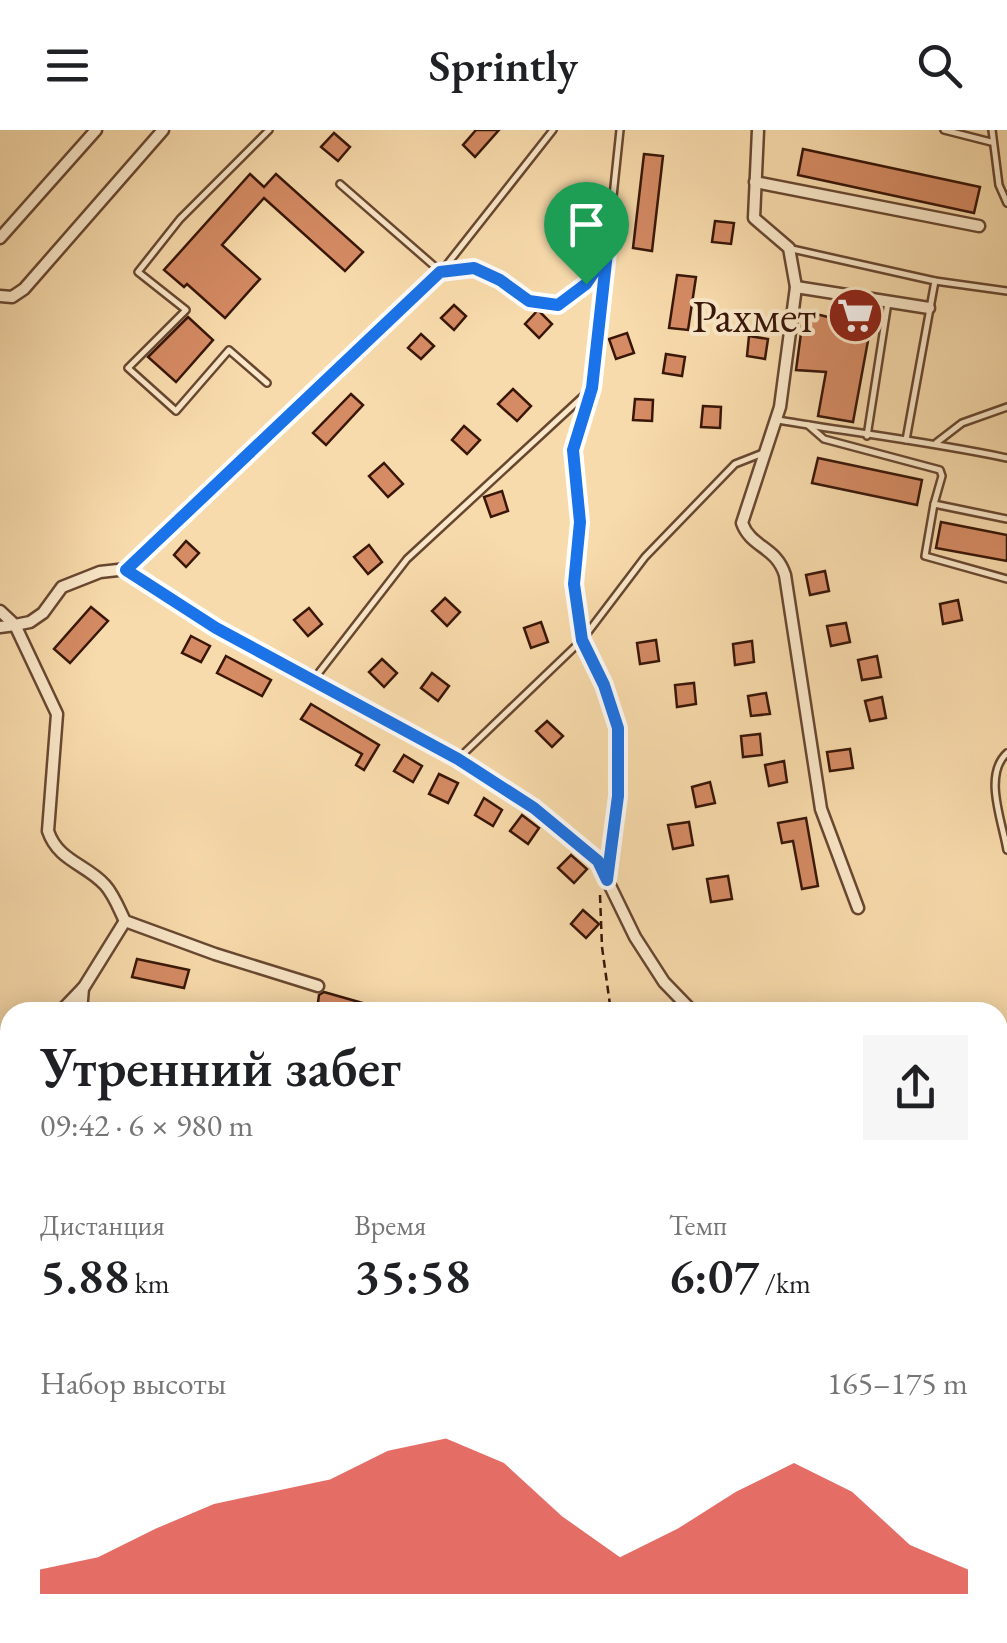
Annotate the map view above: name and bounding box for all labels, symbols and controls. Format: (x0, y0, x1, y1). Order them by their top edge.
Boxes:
text: Sprintly (429, 36, 578, 94)
icon: menu (40, 38, 95, 93)
icon: search (912, 38, 967, 93)
pin (544, 182, 629, 285)
icon: arrive (559, 197, 614, 252)
supermarket icon: Рахмет (825, 286, 885, 346)
place label: Рахмет (692, 287, 816, 345)
text: Утренний забег (40, 1031, 401, 1102)
button: share (863, 1035, 968, 1140)
text: 09:42 · 6 × 980 m (40, 1104, 253, 1146)
text: Дистанция (40, 1207, 165, 1243)
text: Время (354, 1207, 426, 1243)
text: Темп (669, 1207, 727, 1243)
text: 5.88 (40, 1243, 129, 1308)
text: 35:58 (354, 1243, 470, 1308)
text: 6:07 (669, 1243, 759, 1308)
text: km (129, 1265, 170, 1301)
text: /km (759, 1265, 811, 1301)
text: Набор высоты (40, 1362, 226, 1404)
text: 165–175 m (827, 1362, 968, 1404)

